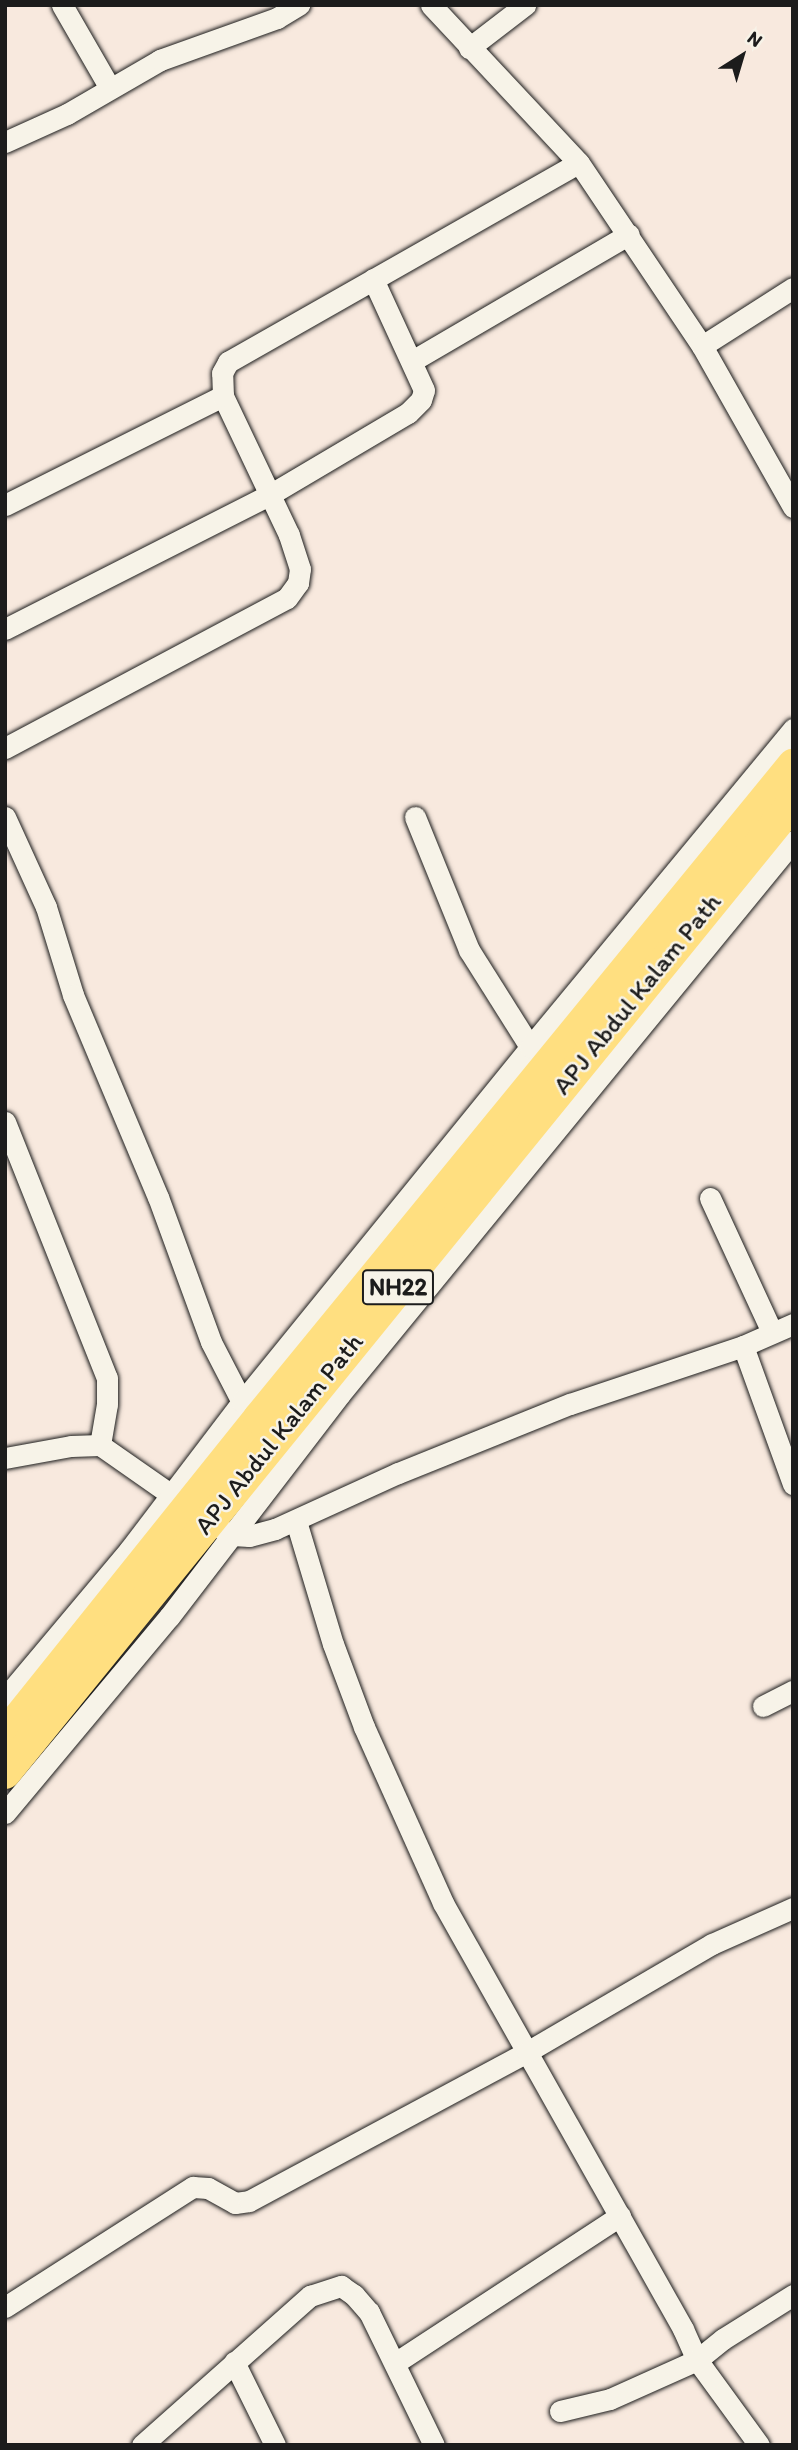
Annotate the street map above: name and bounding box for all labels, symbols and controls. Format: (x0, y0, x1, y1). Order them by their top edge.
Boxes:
north arrow (707, 21, 777, 91)
text: N (743, 26, 767, 52)
street label: APJ Abdul Kalam Path (547, 888, 727, 1100)
road number: NH22 (361, 1266, 435, 1308)
street label: APJ Abdul Kalam Path (189, 1328, 369, 1540)

